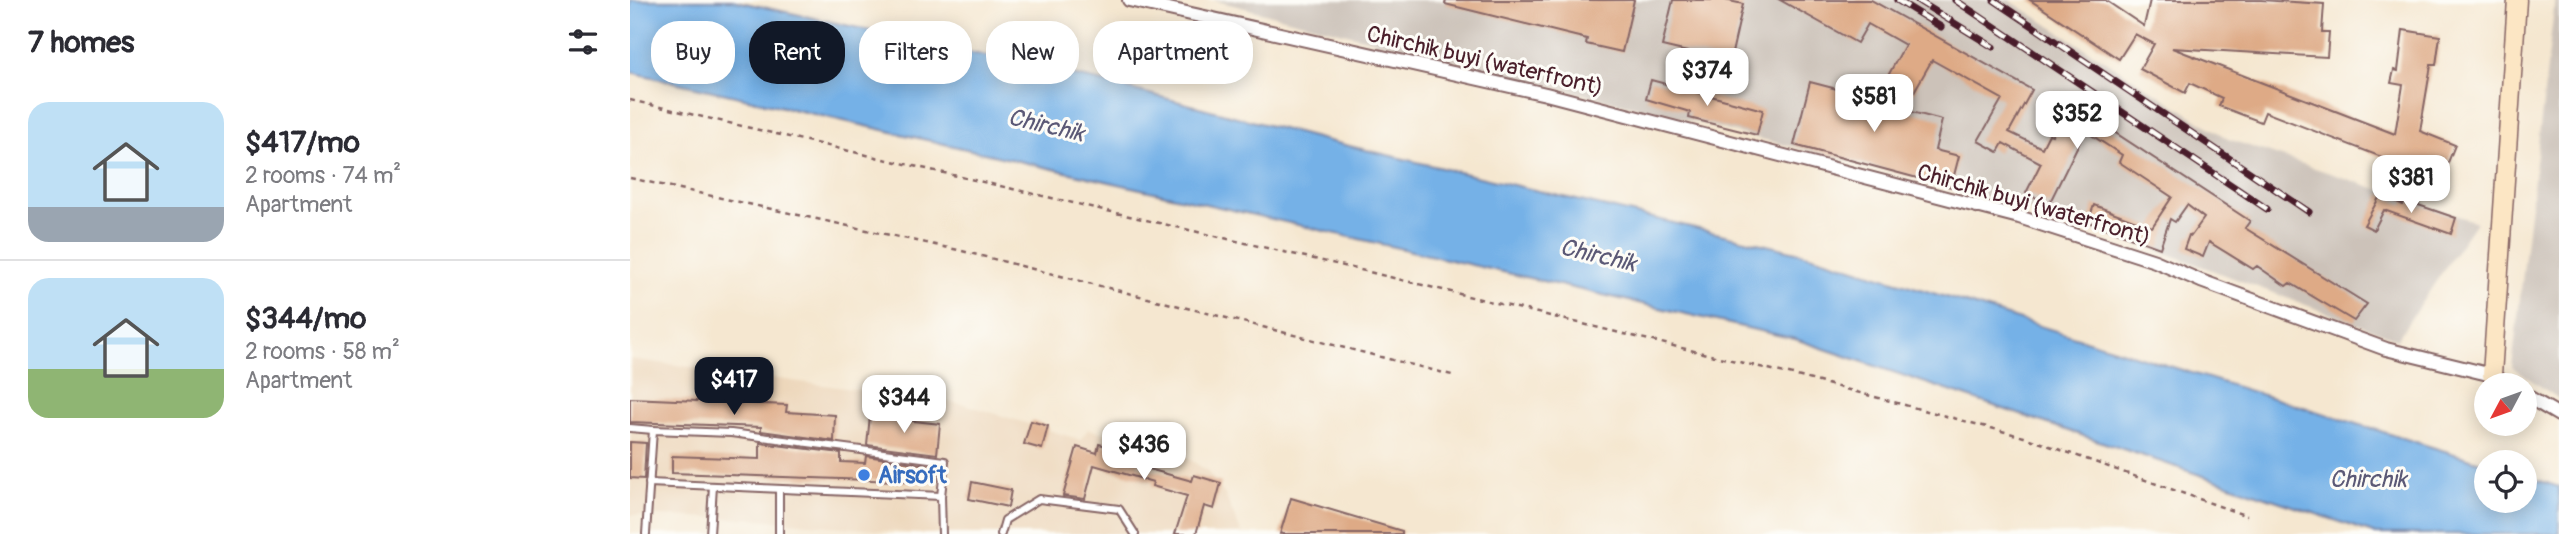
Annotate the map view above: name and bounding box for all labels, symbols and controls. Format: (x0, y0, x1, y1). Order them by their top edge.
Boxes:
street label: Chirchik buyi (waterfront) (1364, 19, 1606, 102)
chip: Buy (651, 21, 735, 84)
chip: Rent (749, 21, 845, 84)
chip: Filters (859, 21, 972, 84)
chip: New (986, 21, 1079, 84)
chip: Apartment (1093, 21, 1253, 84)
icon: filters (564, 23, 602, 61)
text: 7 homes (28, 24, 135, 61)
pin: $374 (1666, 48, 1748, 108)
text: $374 (1682, 56, 1732, 85)
pin: $581 (1833, 74, 1915, 134)
text: $581 (1851, 82, 1897, 111)
pin: $352 (2036, 92, 2118, 151)
text: $352 (2052, 99, 2102, 128)
water label: Chirchik (1005, 103, 1089, 149)
text: $417/mo (245, 124, 360, 161)
icon: home (84, 130, 168, 214)
pin: $381 (2370, 156, 2452, 215)
street label: Chirchik buyi (waterfront) (1914, 157, 2154, 252)
text: 2 rooms · 74 m² (245, 161, 401, 190)
text: $381 (2388, 163, 2434, 192)
text: Apartment (245, 190, 352, 219)
water label: Chirchik (1557, 233, 1641, 279)
text: $344/mo (245, 300, 366, 337)
icon: home (84, 306, 168, 390)
text: 2 rooms · 58 m² (245, 337, 400, 366)
pin: $417 (693, 358, 775, 417)
text: $417 (711, 365, 757, 394)
text: Apartment (245, 366, 352, 395)
north arrow (2474, 373, 2538, 436)
map controls (2474, 373, 2537, 513)
pin: $344 (863, 376, 945, 435)
text: $344 (878, 383, 930, 412)
pin: $436 (1103, 422, 1185, 482)
text: $436 (1118, 430, 1170, 459)
button: locate (2474, 450, 2537, 513)
place label: Airsoft (878, 461, 947, 490)
water label: Chirchik (2329, 465, 2409, 494)
marker: Airsoft (856, 467, 872, 483)

